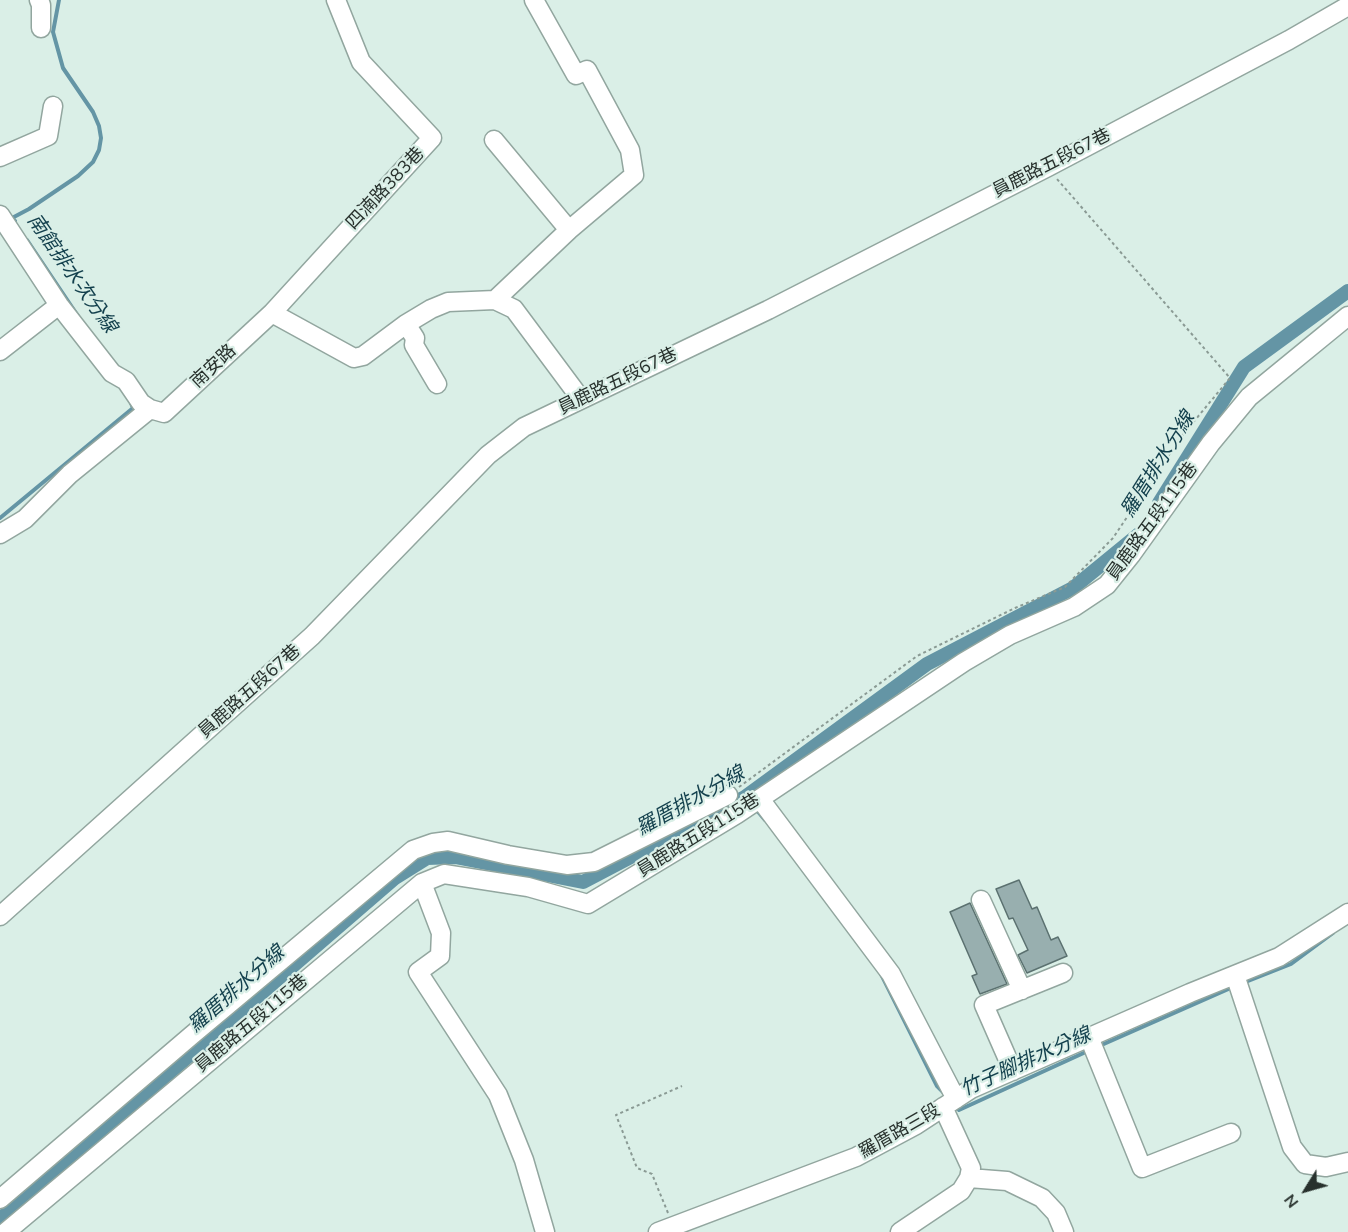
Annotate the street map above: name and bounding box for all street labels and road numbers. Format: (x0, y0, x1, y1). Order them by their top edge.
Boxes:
street label: 員鹿路五段67巷 (989, 125, 1115, 203)
street label: 四湳路383巷 (343, 143, 429, 235)
street label: 南安路 (187, 341, 241, 393)
street label: 員鹿路五段67巷 (555, 344, 681, 420)
street label: 員鹿路五段115巷 (1103, 459, 1203, 585)
street label: 員鹿路五段67巷 (195, 641, 305, 743)
street label: 員鹿路五段115巷 (634, 790, 764, 882)
street label: 員鹿路五段115巷 (191, 971, 313, 1077)
street label: 羅厝路三段 (856, 1100, 944, 1164)

